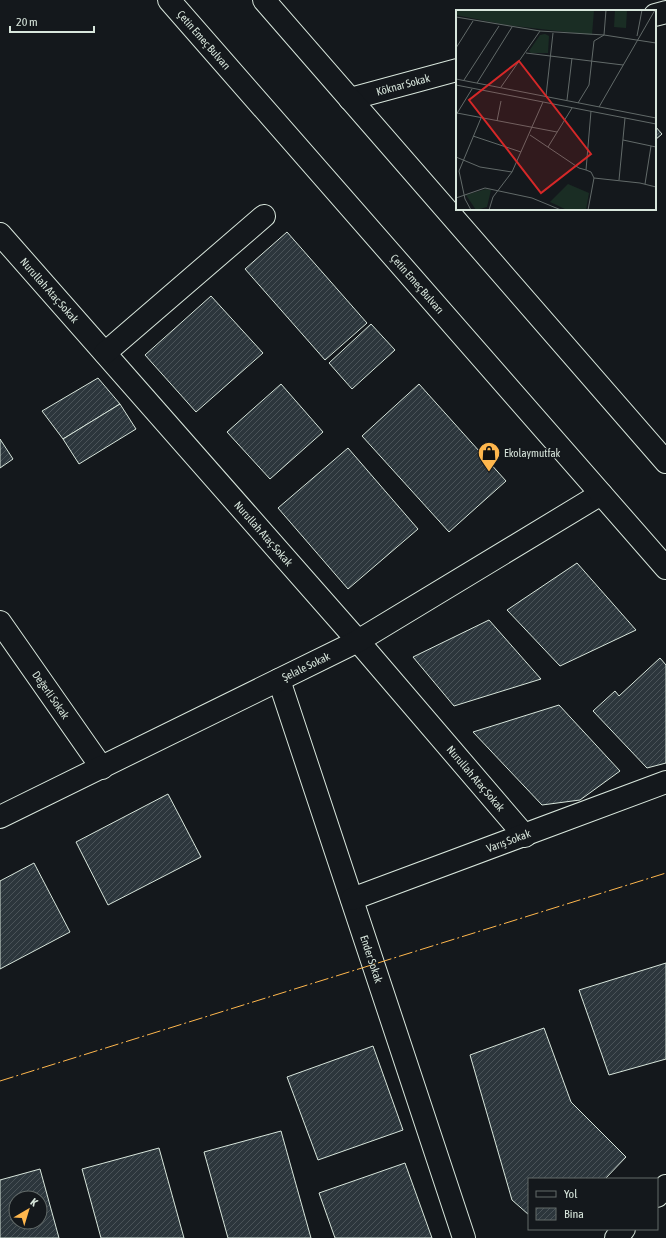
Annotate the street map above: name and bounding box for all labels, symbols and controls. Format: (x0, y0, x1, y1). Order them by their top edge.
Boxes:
scale bar (10, 8, 94, 34)
street label: Çetin Emeç Bulvarı (175, 8, 233, 72)
inset map (456, 10, 656, 210)
text: 20 m (16, 15, 38, 29)
street label: Köknar Sokak (375, 72, 431, 98)
street label: Çetin Emeç Bulvarı (388, 252, 446, 316)
street label: Nurullah Ataç Sokak (18, 256, 81, 325)
shop icon: Ekolaymutfak (476, 440, 502, 473)
place label: Ekolaymutfak (504, 447, 561, 459)
street label: Nurullah Ataç Sokak (232, 499, 295, 569)
street label: Şelale Sokak (280, 650, 332, 683)
street label: Değerli Sokak (30, 669, 72, 721)
street label: Nurullah Ataç Sokak (444, 743, 507, 814)
street label: Varış Sokak (485, 827, 532, 854)
street label: Ender Sokak (358, 934, 385, 985)
legend (528, 1178, 658, 1230)
text: Yol (564, 1187, 578, 1201)
north arrow (8, 1190, 48, 1230)
text: K (28, 1196, 40, 1209)
text: Bina (564, 1207, 584, 1221)

